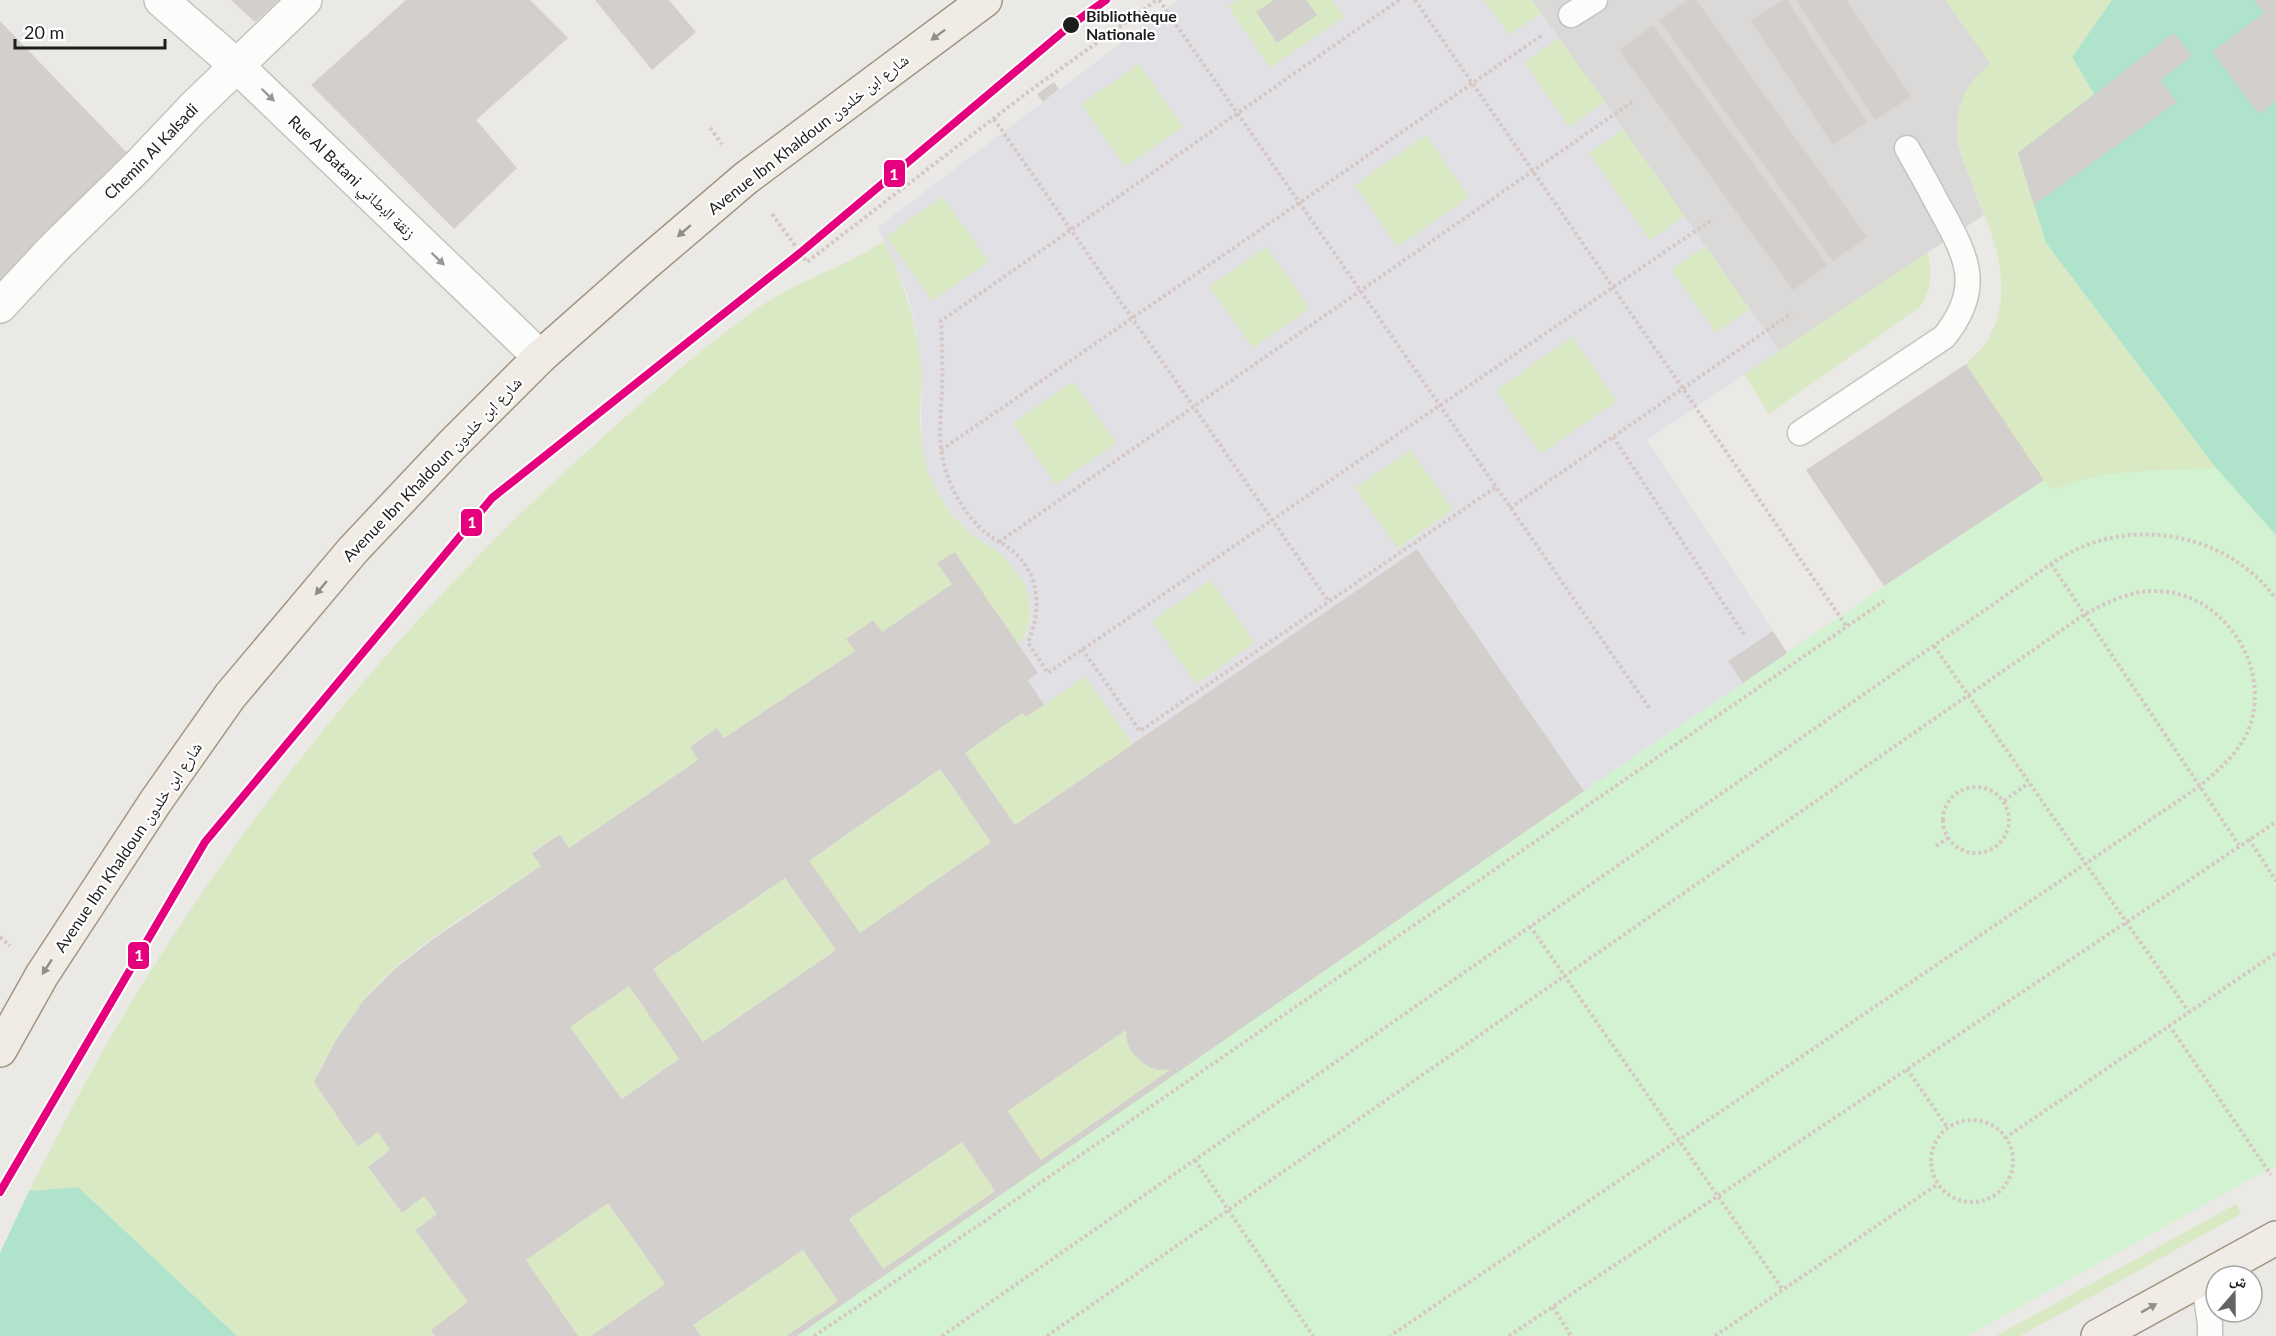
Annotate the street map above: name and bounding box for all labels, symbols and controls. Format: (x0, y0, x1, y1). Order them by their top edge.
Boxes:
place label: Bibliothèque Nationale (1086, 6, 1177, 43)
scale bar (15, 12, 165, 50)
marker: Bibliothèque Nationale (1061, 15, 1081, 35)
text: 20 m (24, 21, 64, 43)
one-way arrow (930, 29, 946, 41)
street label: Avenue Ibn Khaldoun شارع ابن خلدون (704, 49, 913, 219)
one-way arrow (260, 87, 274, 101)
street label: Chemin Al Kalsadi (100, 99, 201, 203)
street label: Rue Al Batani زﻧﻘﺔ اﻟﺑطﺎﻧﻲ (281, 111, 420, 246)
line badge: 1 (883, 159, 906, 188)
text: 1 (889, 164, 899, 183)
one-way arrow (677, 224, 692, 237)
one-way arrow (430, 252, 444, 266)
street label: Avenue Ibn Khaldoun شارع ابن خلدون (338, 372, 527, 566)
line badge: 1 (460, 508, 483, 537)
text: 1 (467, 512, 477, 531)
one-way arrow (315, 580, 328, 595)
street label: Avenue Ibn Khaldoun شارع ابن خلدون (50, 738, 207, 957)
line badge: 1 (127, 941, 150, 970)
text: 1 (134, 945, 144, 964)
one-way arrow (42, 959, 53, 975)
north arrow (2204, 1264, 2264, 1324)
text: ش (2228, 1268, 2251, 1292)
one-way arrow (2141, 1303, 2158, 1313)

